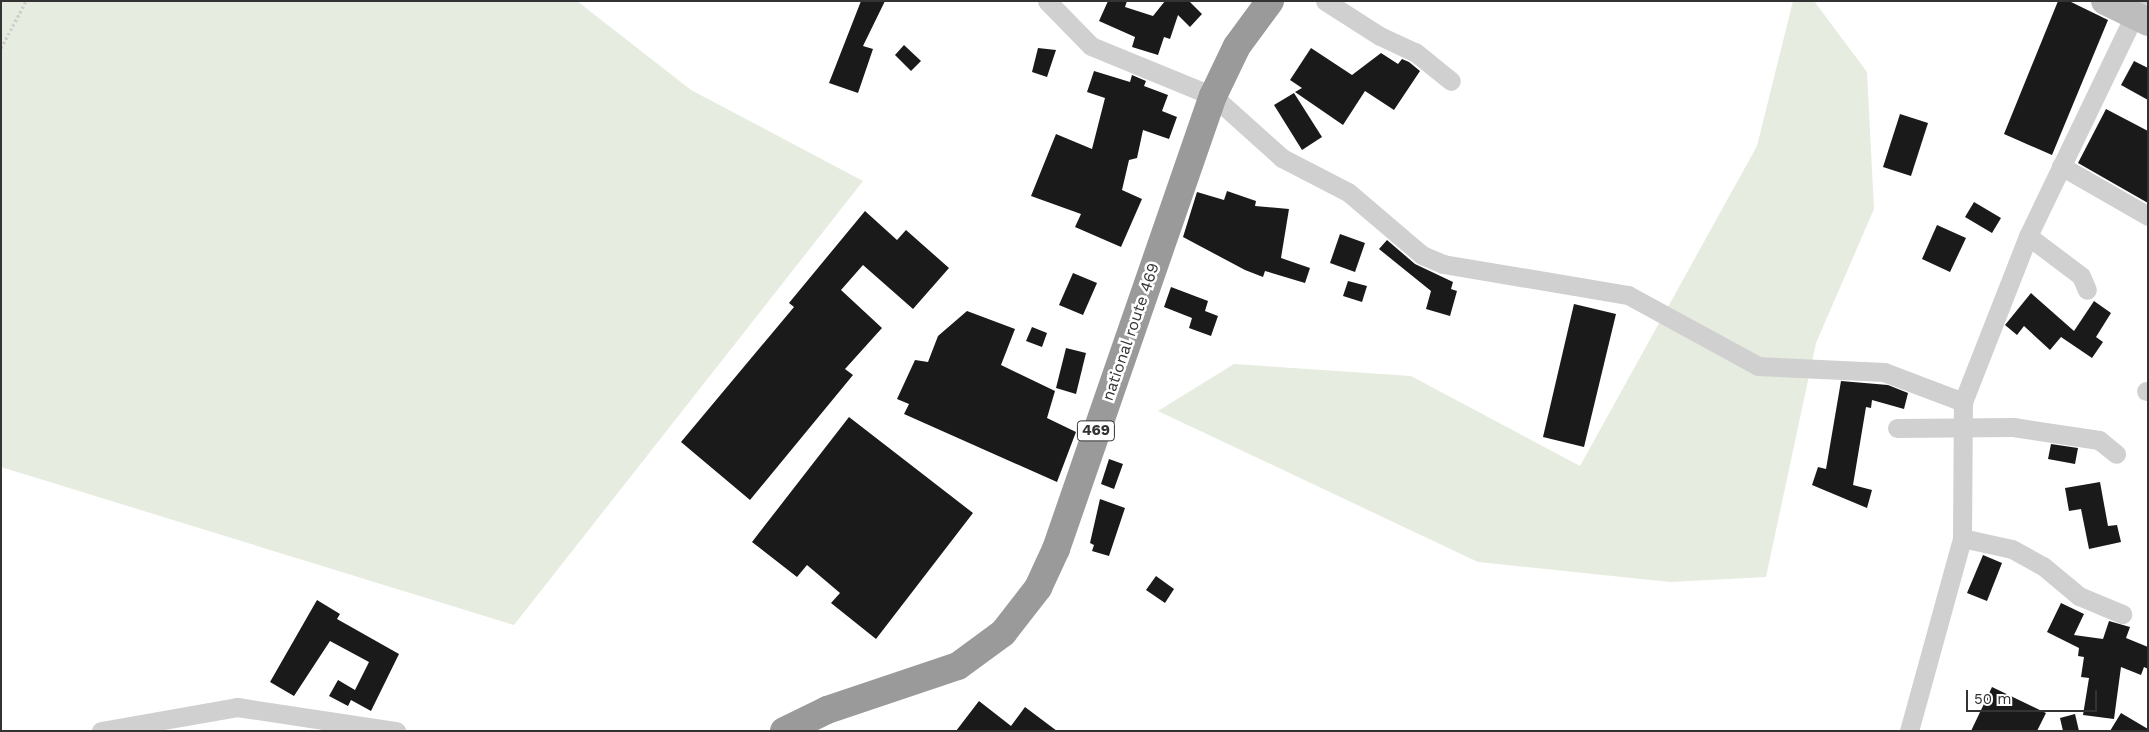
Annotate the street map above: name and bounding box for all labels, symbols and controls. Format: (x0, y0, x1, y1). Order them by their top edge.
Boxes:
street label: national route 469 (1098, 260, 1164, 404)
road number: 469 (1076, 418, 1116, 444)
scale bar (1969, 680, 2100, 712)
text: 50 m (1974, 690, 2011, 708)

